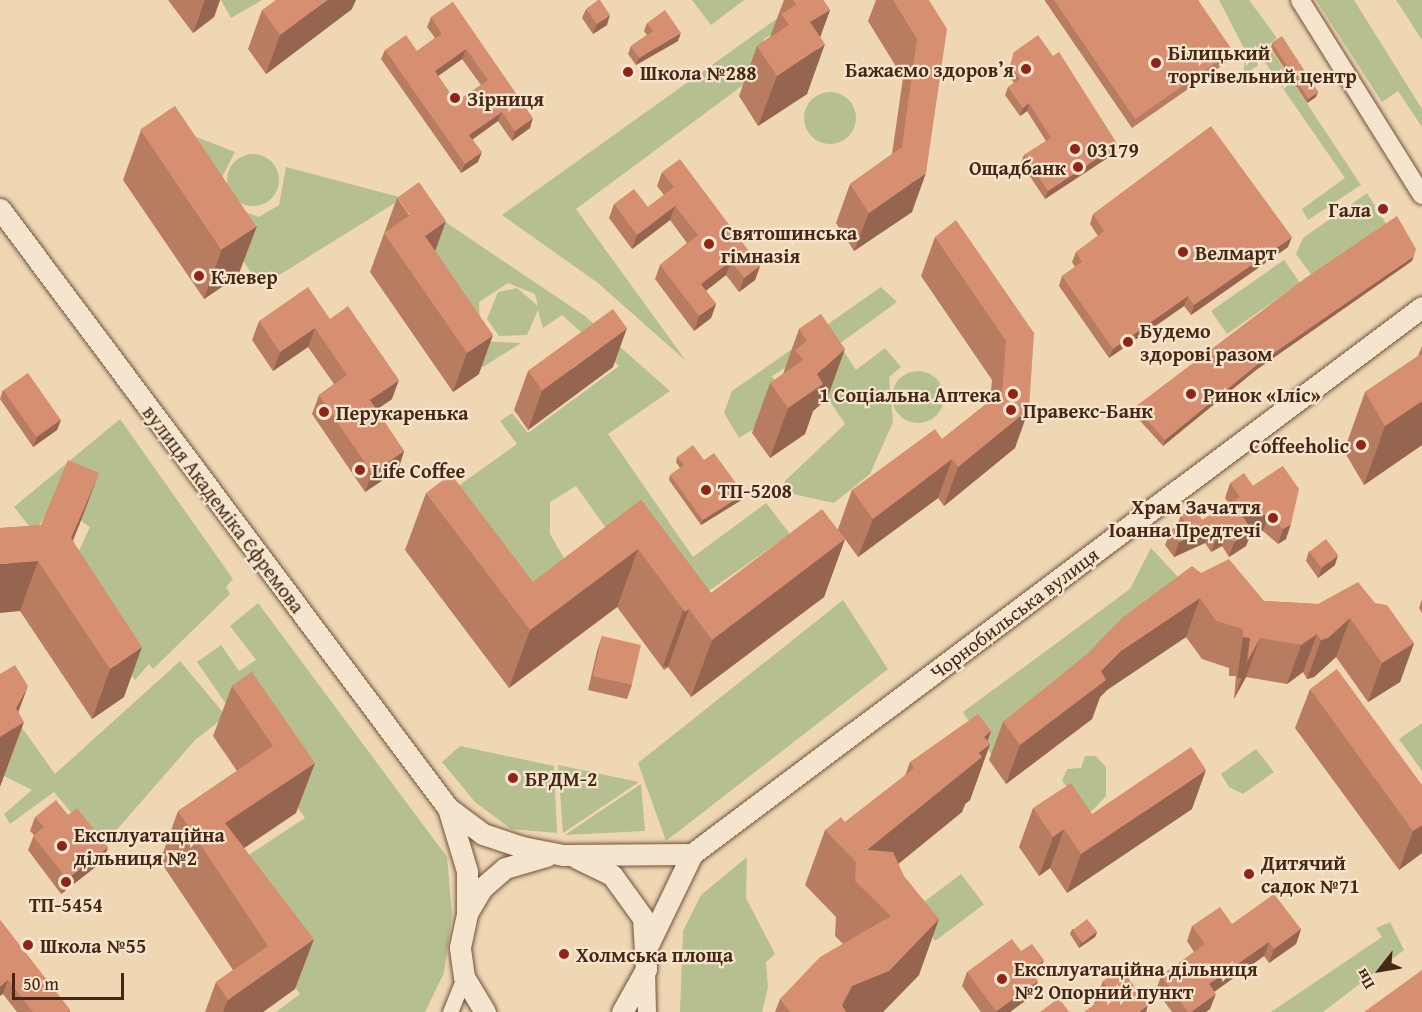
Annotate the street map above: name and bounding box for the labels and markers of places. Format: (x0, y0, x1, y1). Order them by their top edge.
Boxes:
place label: Білицький торгівельний центр (1168, 40, 1357, 87)
marker: Білицький торгівельний центр (1149, 56, 1163, 70)
place label: Бажаємо здоровʼя (845, 57, 1014, 81)
place label: Школа №288 (640, 60, 757, 84)
marker: Бажаємо здоровʼя (1019, 62, 1033, 76)
marker: Школа №288 (621, 65, 635, 79)
place label: Зірниця (467, 86, 544, 110)
marker: Зірниця (448, 91, 462, 105)
place label: 03179 (1087, 137, 1139, 161)
marker: 03179 (1068, 142, 1082, 156)
place label: Ощадбанк (969, 155, 1066, 179)
marker: Ощадбанк (1071, 160, 1085, 174)
place label: Гала (1328, 197, 1371, 221)
marker: Гала (1376, 202, 1390, 216)
place label: Святошинська гімназія (721, 220, 857, 267)
marker: Святошинська гімназія (702, 237, 716, 251)
place label: Велмарт (1195, 240, 1276, 264)
marker: Велмарт (1176, 245, 1190, 259)
place label: Клевер (211, 264, 278, 288)
marker: Клевер (192, 269, 206, 283)
place label: Будемо здорові разом (1140, 318, 1272, 365)
marker: Будемо здорові разом (1121, 335, 1135, 349)
place label: 1 Соціальна Аптека (819, 382, 1001, 406)
place label: Ринок «Іліс» (1203, 382, 1321, 406)
marker: 1 Соціальна Аптека (1006, 387, 1020, 401)
marker: Ринок «Іліс» (1184, 387, 1198, 401)
place label: Правекс-Банк (1023, 398, 1153, 422)
place label: Перукаренька (336, 400, 468, 424)
marker: Правекс-Банк (1004, 403, 1018, 417)
marker: Перукаренька (317, 405, 331, 419)
place label: Coffeeholic (1249, 433, 1349, 457)
marker: Coffeeholic (1354, 438, 1368, 452)
place label: Life Coffee (372, 458, 465, 482)
marker: Life Coffee (353, 463, 367, 477)
place label: ТП-5208 (718, 478, 792, 502)
marker: ТП-5208 (699, 483, 713, 497)
place label: Храм Зачаття Іоанна Предтечі (1109, 494, 1261, 541)
marker: Храм Зачаття Іоанна Предтечі (1266, 511, 1280, 525)
place label: БРДМ-2 (525, 766, 597, 790)
marker: БРДМ-2 (506, 771, 520, 785)
place label: Експлуатаційна дільниця №2 (74, 822, 225, 869)
marker: Експлуатаційна дільниця №2 (55, 839, 69, 853)
place label: Дитячий садок №71 (1261, 850, 1360, 897)
marker: Дитячий садок №71 (1242, 867, 1256, 881)
marker: ТП-5454 (59, 875, 73, 889)
place label: ТП-5454 (29, 892, 103, 916)
place label: Школа №55 (40, 933, 146, 957)
marker: Школа №55 (21, 938, 35, 952)
place label: Холмська площа (576, 942, 733, 966)
marker: Холмська площа (557, 947, 571, 961)
place label: Експлуатаційна дільниця №2 Опорний пункт (1014, 956, 1258, 1003)
marker: Експлуатаційна дільниця №2 Опорний пункт (995, 972, 1009, 986)

